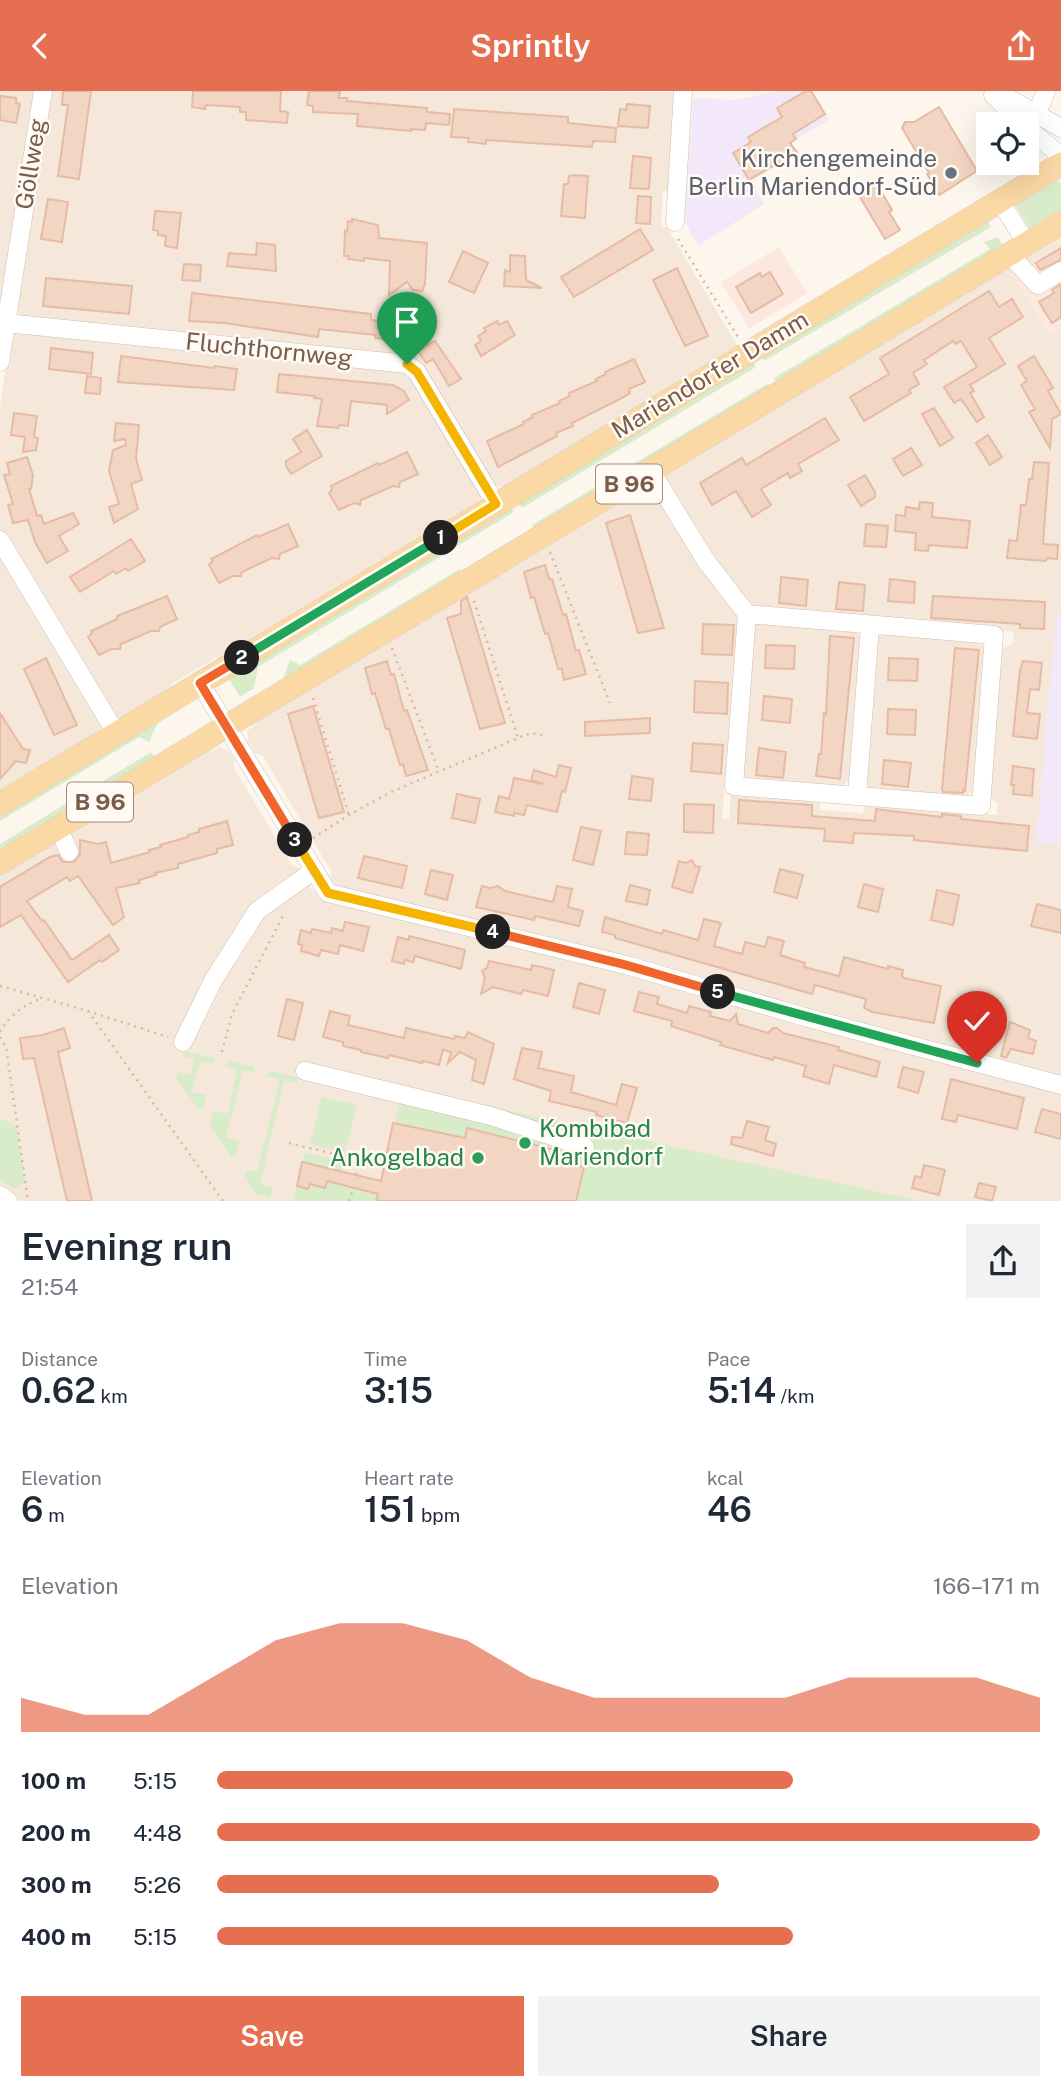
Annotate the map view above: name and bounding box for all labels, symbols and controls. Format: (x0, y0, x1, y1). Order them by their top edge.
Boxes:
icon: back (21, 27, 59, 65)
text: Sprintly (470, 27, 591, 64)
icon: share (1002, 27, 1040, 65)
map controls (976, 112, 1039, 175)
button: locate (976, 112, 1039, 175)
street label: Göllweg (9, 116, 51, 211)
place label: Kirchengemeinde Berlin Mariendorf-Süd (688, 144, 937, 200)
marker: Kirchengemeinde Berlin Mariendorf-Süd (943, 165, 959, 181)
pin (377, 292, 437, 364)
icon: arrive (388, 303, 426, 341)
street label: Mariendorfer Damm (606, 304, 813, 444)
street label: Fluchthornweg (184, 326, 354, 372)
road number: B 96 (596, 465, 662, 503)
pin: 1 (424, 521, 458, 555)
text: 1 (436, 526, 445, 548)
pin: 2 (224, 641, 260, 675)
text: 2 (235, 646, 248, 668)
road number: B 96 (67, 783, 133, 821)
pin: 3 (278, 823, 312, 857)
text: 3 (288, 828, 301, 850)
pin: 4 (476, 915, 510, 949)
text: 4 (486, 920, 499, 942)
pin: 5 (700, 975, 736, 1009)
text: 5 (711, 980, 724, 1002)
pin (947, 991, 1007, 1063)
icon: check (958, 1002, 996, 1040)
place label: Kombibad Mariendorf (539, 1114, 663, 1170)
marker: Kombibad Mariendorf (517, 1135, 533, 1151)
place label: Ankogelbad (330, 1143, 464, 1171)
marker: Ankogelbad (470, 1150, 486, 1166)
text: Evening run (21, 1224, 232, 1269)
button: share (966, 1224, 1040, 1298)
text: 21:54 (21, 1273, 78, 1300)
text: Distance (21, 1348, 98, 1370)
text: Time (364, 1348, 407, 1370)
text: Pace (707, 1348, 750, 1370)
text: 0.62 (21, 1370, 96, 1411)
text: 3:15 (364, 1370, 433, 1411)
text: 5:14 (707, 1370, 776, 1411)
text: km (96, 1385, 128, 1407)
text: /km (776, 1385, 814, 1407)
text: Elevation (21, 1467, 102, 1489)
text: Heart rate (364, 1467, 454, 1489)
text: kcal (707, 1467, 744, 1489)
text: 6 (21, 1489, 44, 1530)
text: 151 (364, 1489, 416, 1530)
text: 46 (707, 1489, 752, 1530)
text: m (44, 1504, 65, 1526)
text: bpm (416, 1504, 460, 1526)
text: Elevation (21, 1572, 119, 1599)
text: 166–171 m (933, 1572, 1040, 1599)
text: 100 m (21, 1767, 86, 1794)
text: 5:15 (133, 1767, 177, 1794)
text: 200 m (21, 1819, 91, 1846)
text: 4:48 (133, 1819, 182, 1846)
text: 300 m (21, 1871, 92, 1898)
text: 5:26 (133, 1871, 181, 1898)
text: 400 m (21, 1923, 91, 1950)
text: 5:15 (133, 1923, 177, 1950)
button: Save (21, 1996, 524, 2076)
button: Share (538, 1996, 1040, 2076)

